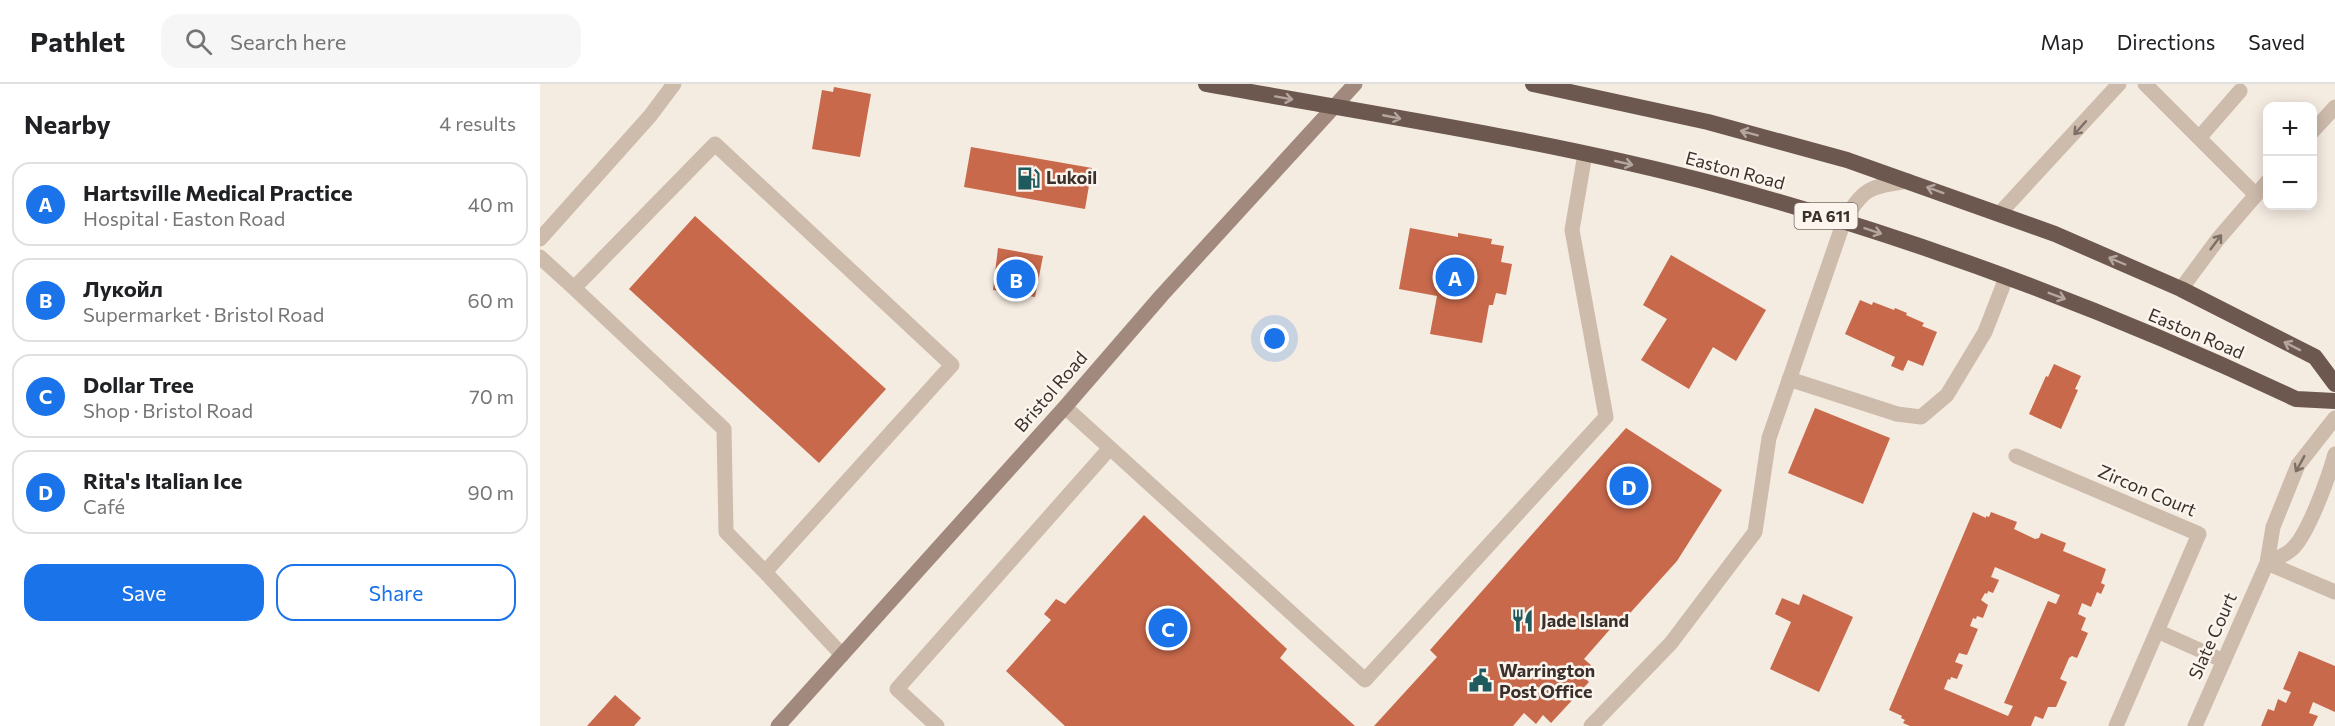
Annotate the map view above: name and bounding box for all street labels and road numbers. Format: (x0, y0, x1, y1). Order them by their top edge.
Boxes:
street label: Easton Road (1683, 146, 1787, 194)
road number: PA 611 (1794, 203, 1858, 229)
street label: Easton Road (2145, 303, 2248, 363)
street label: Bristol Road (1009, 347, 1091, 436)
street label: Zircon Court (2095, 459, 2200, 521)
street label: Slate Court (2183, 589, 2241, 682)

